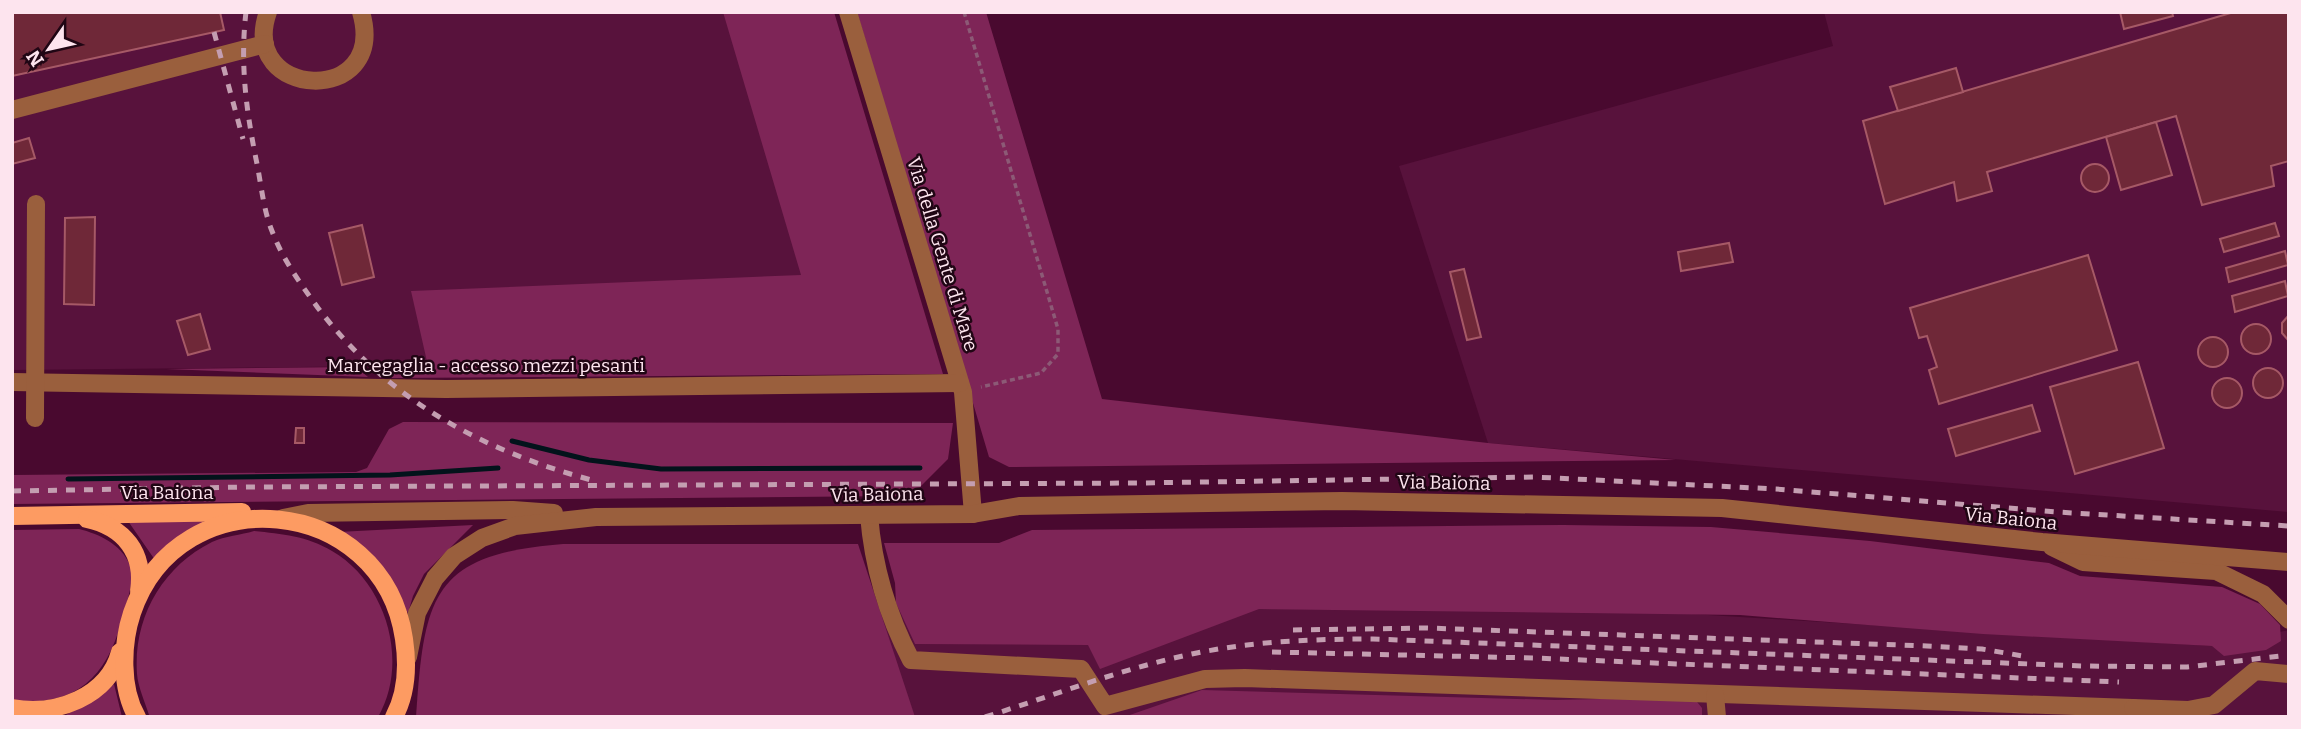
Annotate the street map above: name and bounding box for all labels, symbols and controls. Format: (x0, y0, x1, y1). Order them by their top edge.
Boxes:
north arrow (14, 14, 84, 84)
text: N (22, 45, 49, 71)
street label: Via della Gente di Mare (902, 154, 983, 354)
street label: Marcegaglia - accesso mezzi pesanti (327, 354, 645, 377)
street label: Via Baiona (1397, 470, 1491, 495)
street label: Via Baiona (120, 481, 214, 504)
street label: Via Baiona (830, 482, 924, 507)
street label: Via Baiona (1963, 502, 2059, 535)

